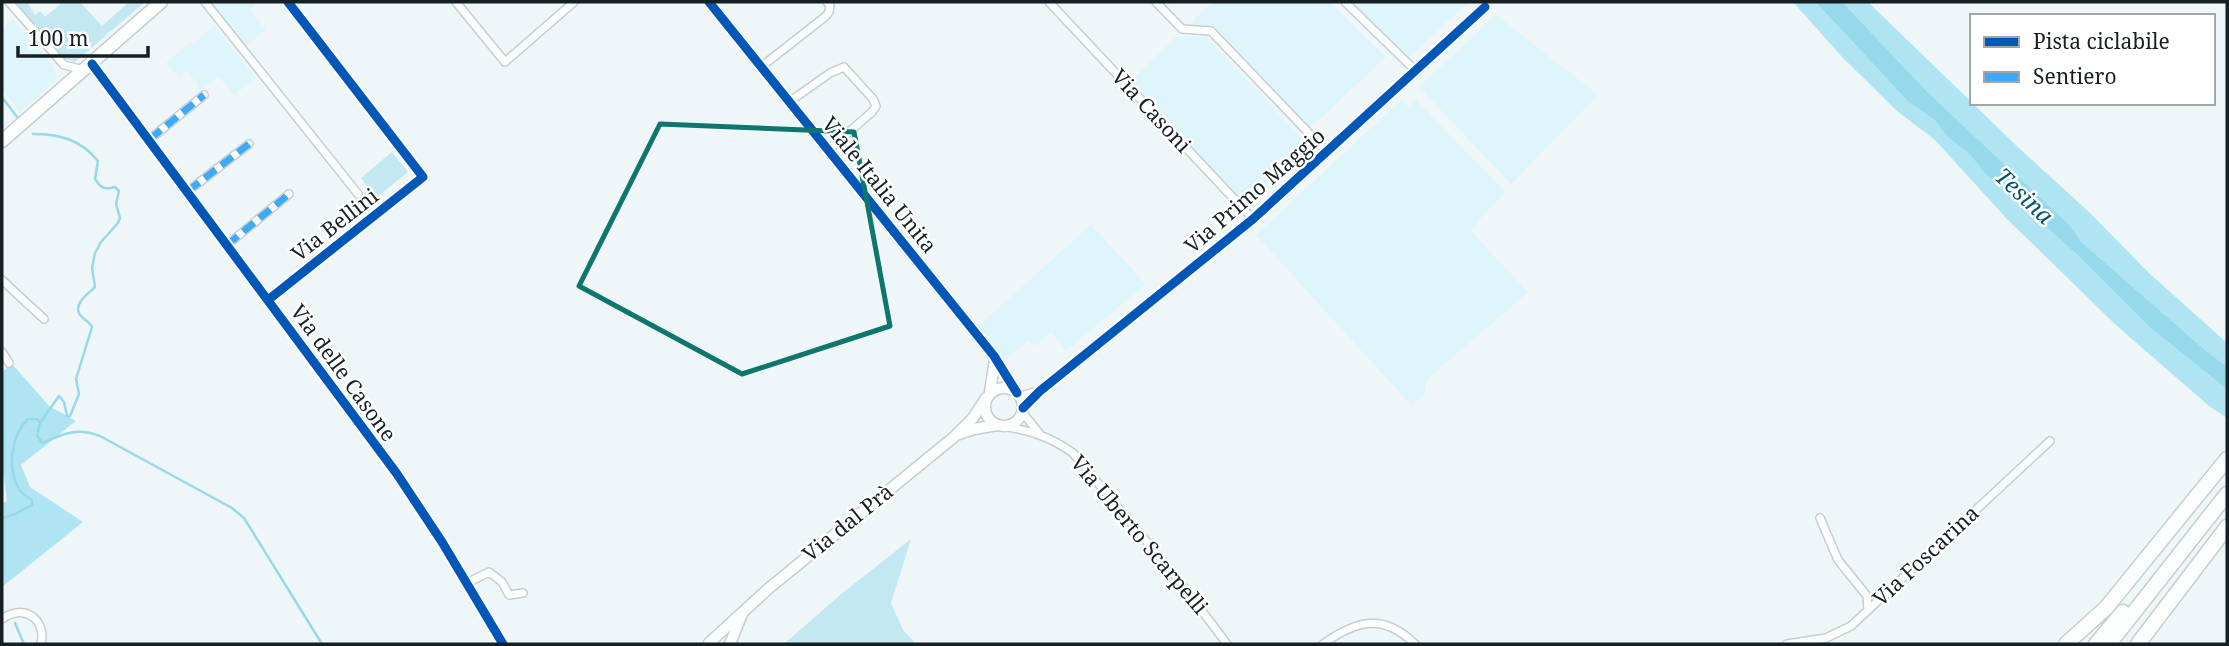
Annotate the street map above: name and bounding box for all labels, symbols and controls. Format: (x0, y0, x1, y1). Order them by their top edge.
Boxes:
scale bar (18, 14, 147, 58)
legend (1970, 14, 2215, 105)
text: 100 m (28, 24, 89, 52)
text: Pista ciclabile (2033, 27, 2170, 55)
street label: Via Casoni (1106, 62, 1198, 158)
text: Sentiero (2033, 62, 2117, 90)
street label: Viale Italia Unita (816, 110, 943, 258)
street label: Via Primo Maggio (1178, 121, 1331, 259)
water label: Tesina (1988, 160, 2062, 231)
street label: Via Bellini (285, 181, 384, 267)
street label: Via delle Casone (285, 298, 403, 447)
street label: Via Uberto Scarpelli (1065, 449, 1215, 620)
street label: Via dal Prà (796, 477, 898, 567)
street label: Via Foscarina (1866, 499, 1984, 612)

